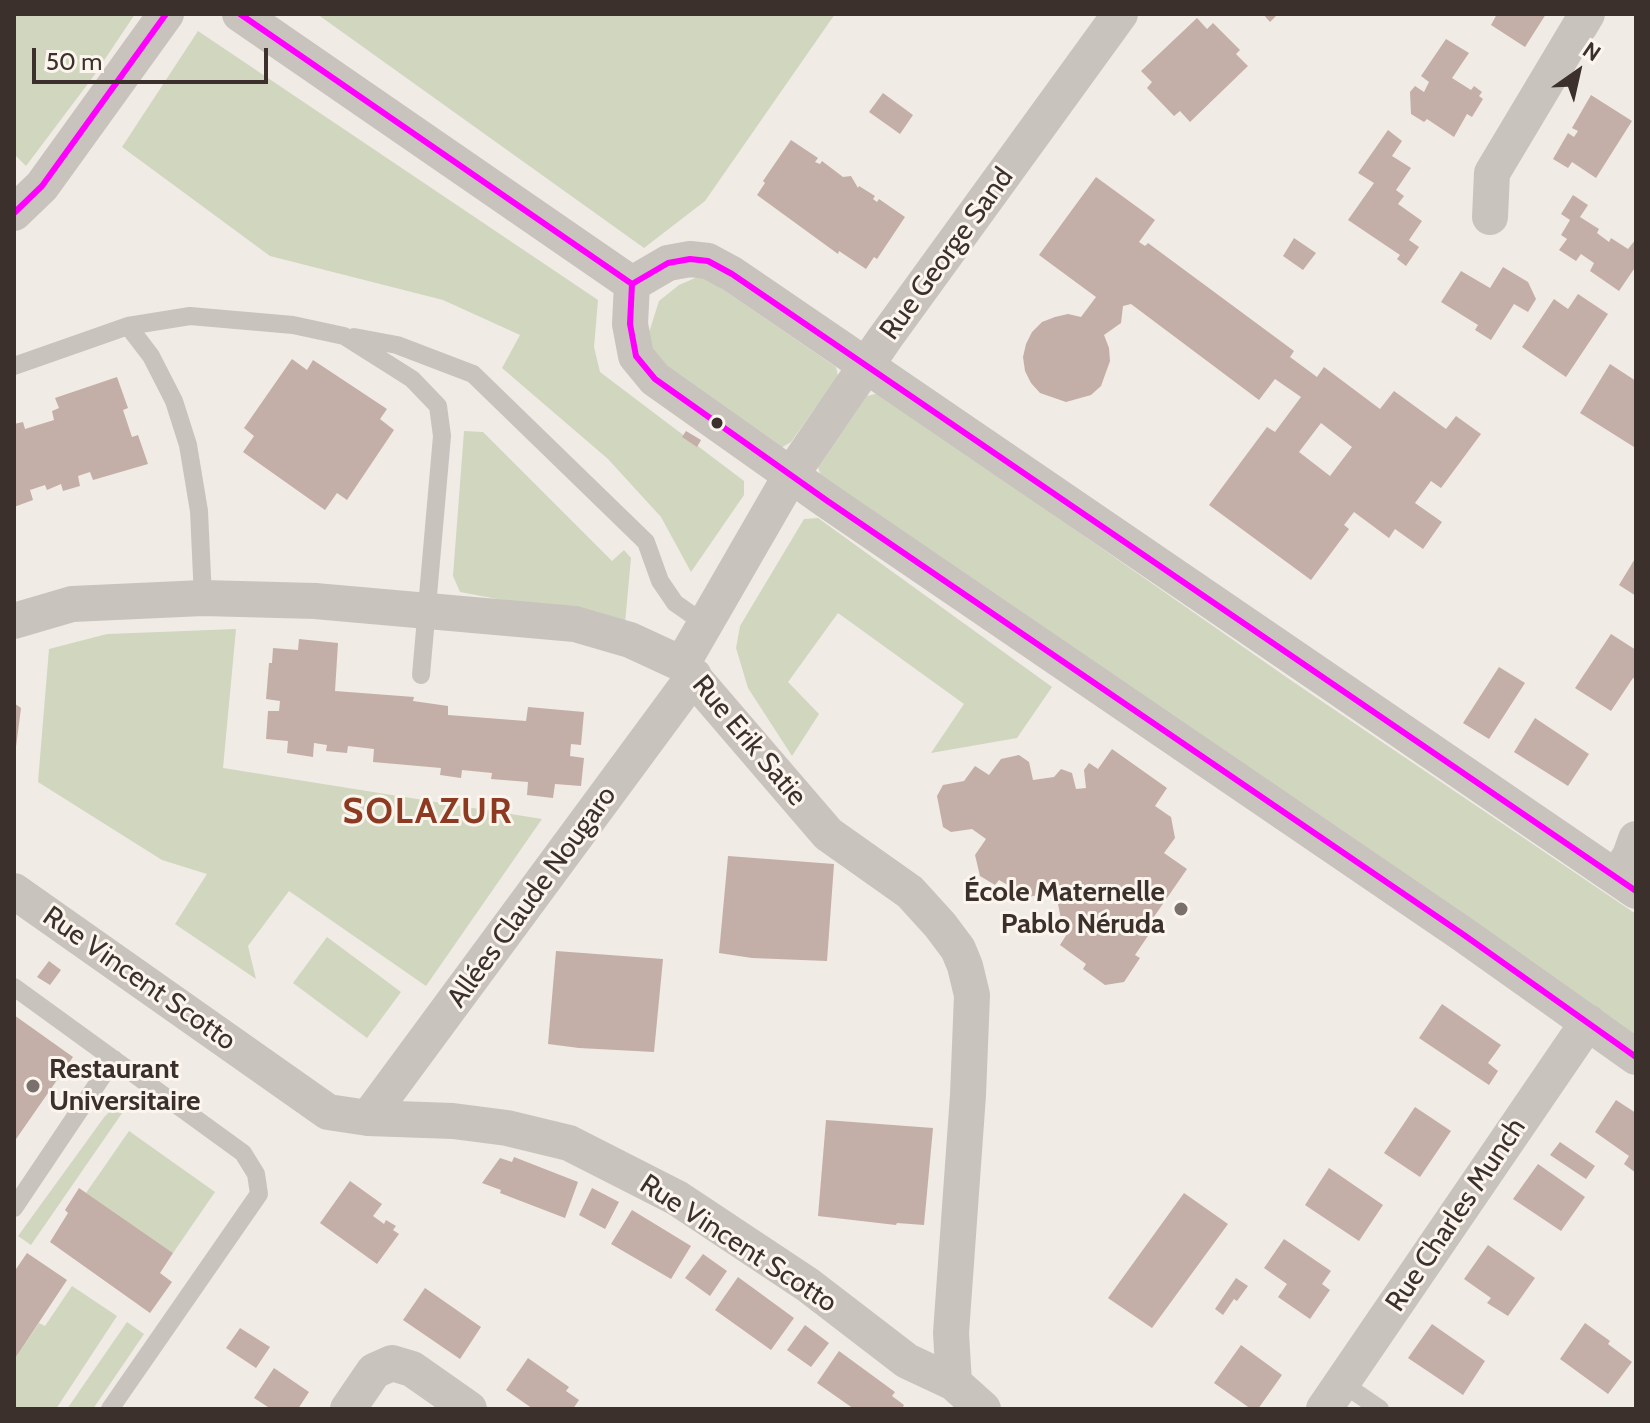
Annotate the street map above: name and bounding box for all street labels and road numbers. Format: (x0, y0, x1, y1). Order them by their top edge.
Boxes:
street label: Rue George Sand (873, 161, 1021, 347)
street label: Rue Erik Satie (685, 669, 813, 813)
street label: Allées Claude Nougaro (440, 780, 624, 1014)
street label: Rue Vincent Scotto (36, 900, 242, 1058)
street label: Rue Charles Munch (1379, 1112, 1533, 1318)
street label: Rue Vincent Scotto (633, 1168, 843, 1320)

